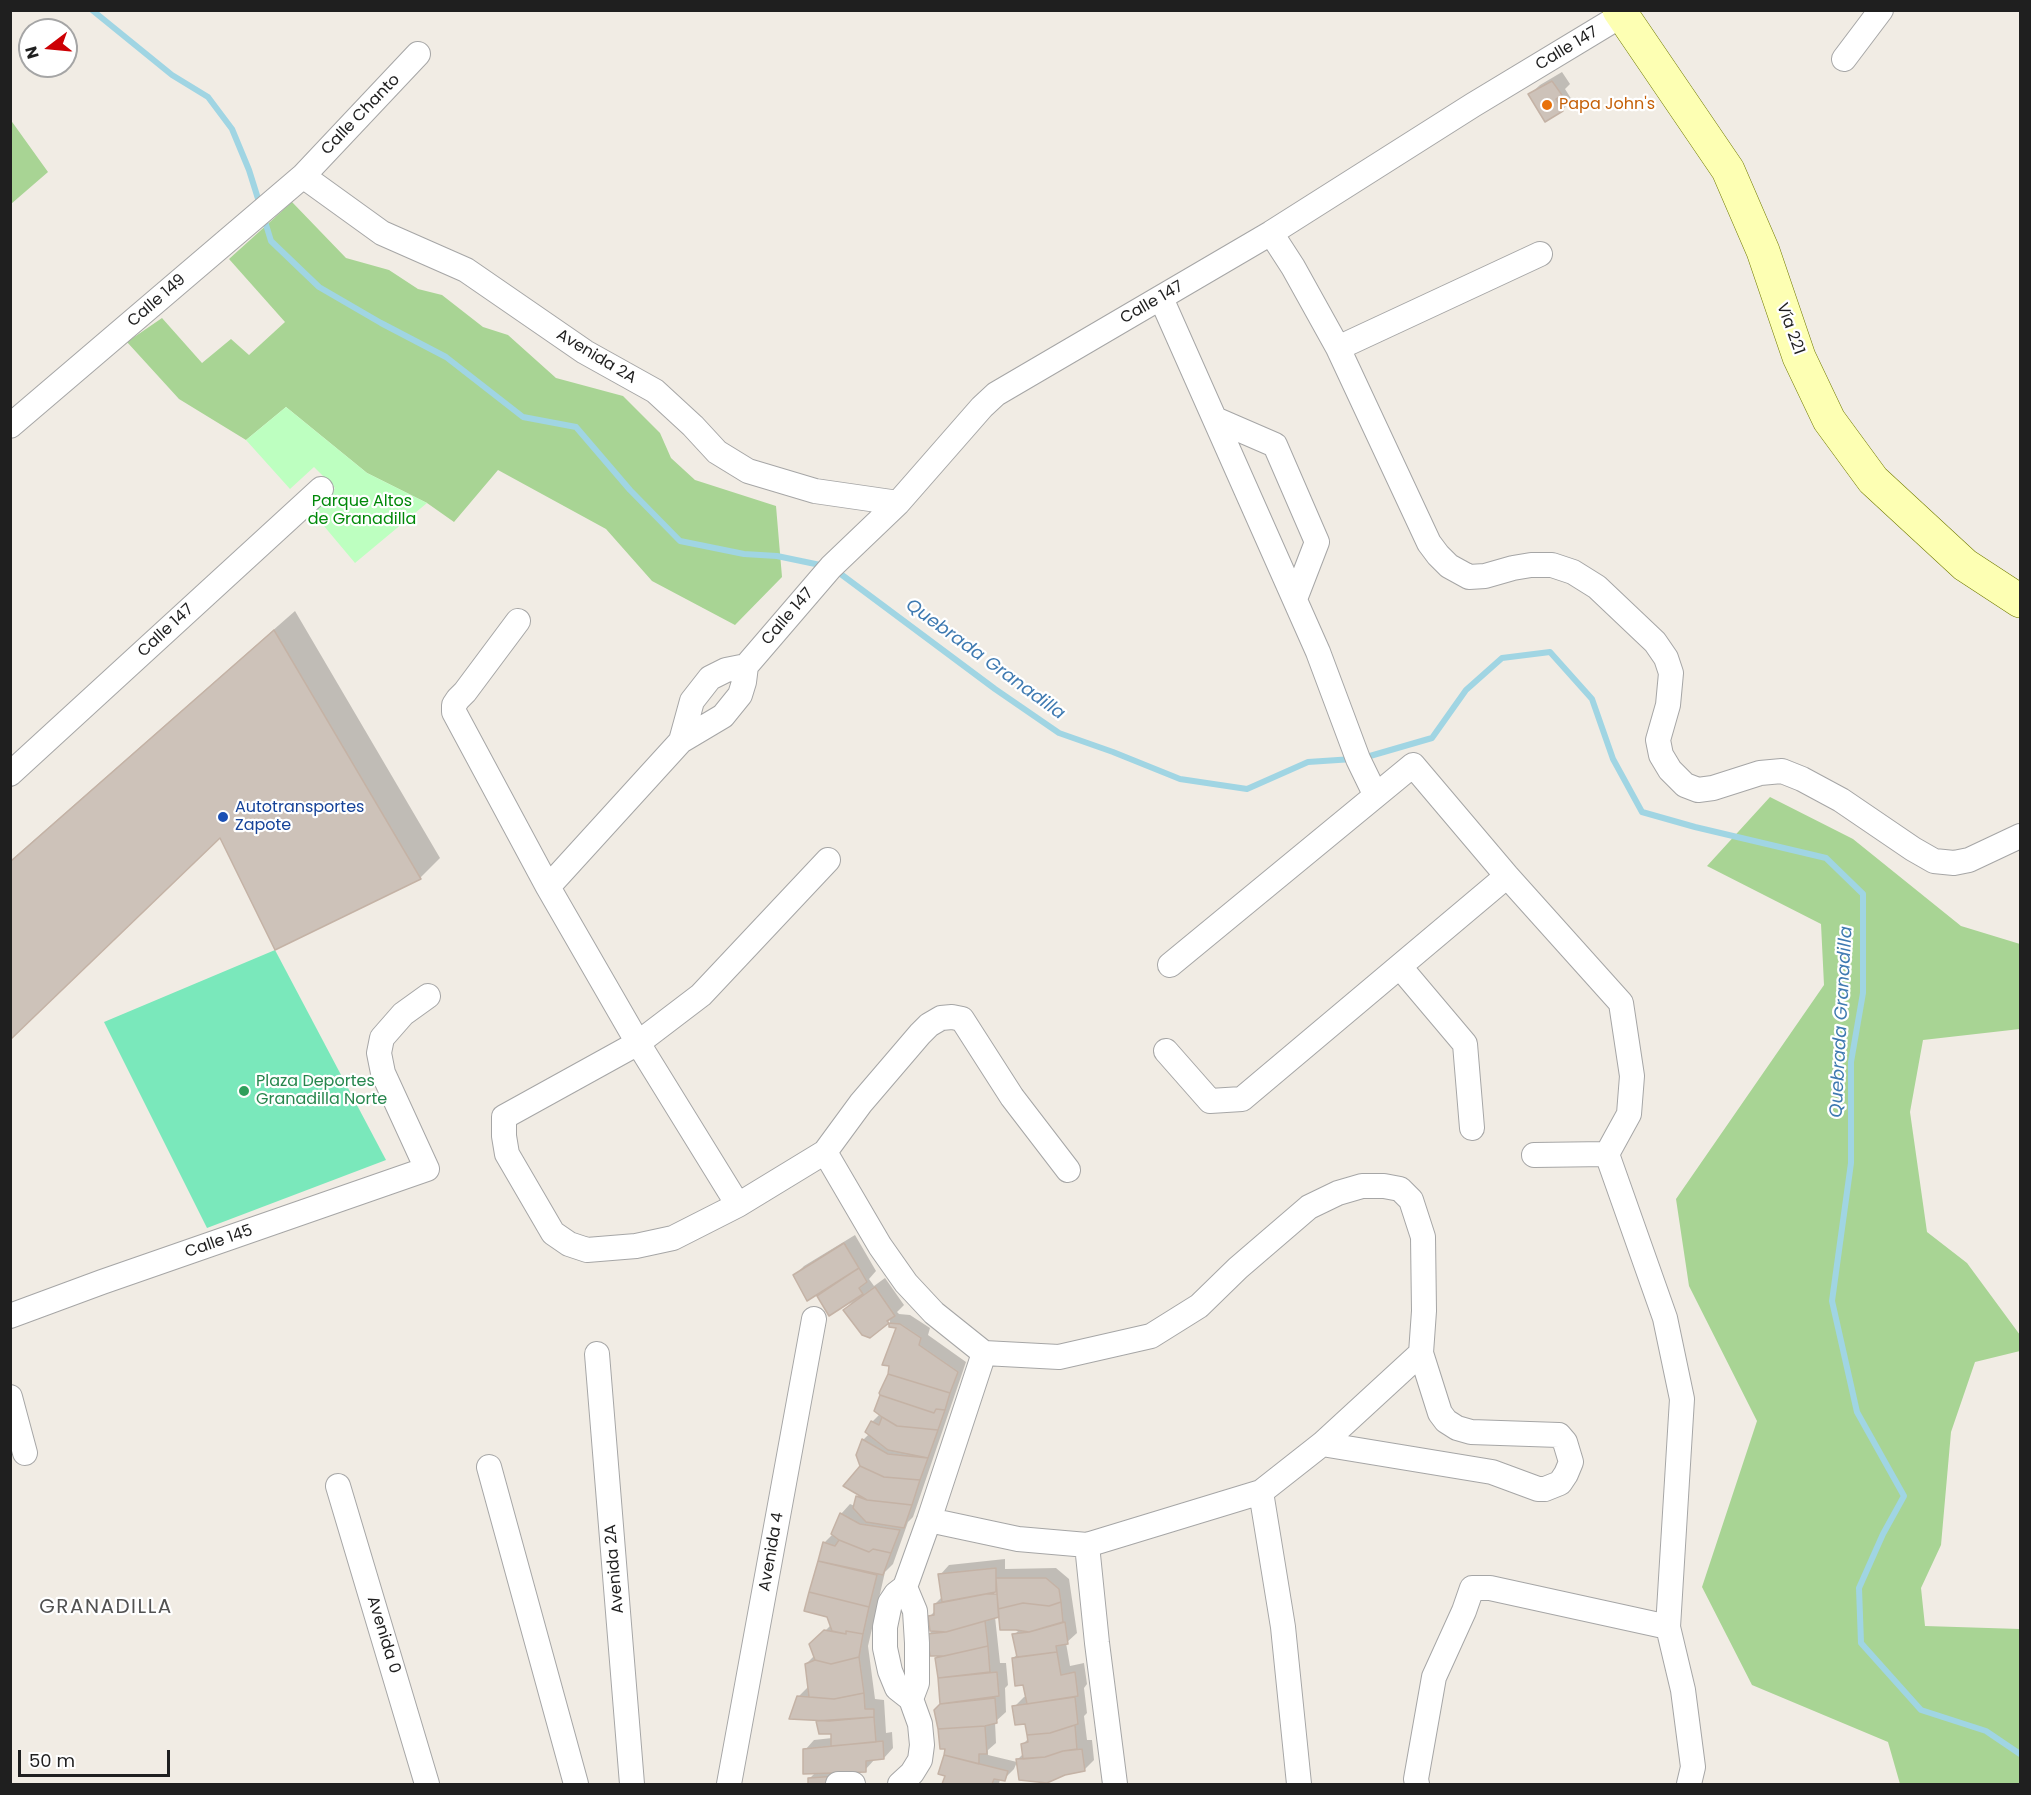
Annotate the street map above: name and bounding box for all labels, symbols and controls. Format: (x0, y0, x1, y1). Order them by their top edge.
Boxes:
north arrow (18, 18, 78, 78)
street label: Calle 147 (1532, 23, 1602, 75)
text: N (19, 44, 45, 62)
street label: Calle Chanto (318, 71, 404, 159)
place label: Papa John's (1559, 95, 1655, 115)
marker: Papa John's (1540, 98, 1554, 112)
street label: Calle 149 (124, 271, 190, 331)
street label: Calle 147 (1117, 277, 1187, 329)
street label: Vía 221 (1772, 301, 1808, 357)
street label: Avenida 2A (553, 326, 639, 388)
park label: Parque Altos de Granadilla (308, 492, 416, 530)
street label: Calle 147 (758, 585, 818, 649)
water label: Quebrada Granadilla (901, 595, 1069, 725)
street label: Calle 147 (134, 600, 198, 662)
place label: Autotransportes Zapote (235, 798, 364, 836)
marker: Autotransportes Zapote (216, 810, 230, 824)
water label: Quebrada Granadilla (1826, 926, 1858, 1118)
place label: Plaza Deportes Granadilla Norte (256, 1072, 387, 1110)
marker: Plaza Deportes Granadilla Norte (237, 1084, 251, 1098)
street label: Calle 145 (183, 1221, 255, 1263)
street label: Avenida 4 (756, 1511, 788, 1593)
street label: Avenida 2A (602, 1523, 628, 1615)
street label: Avenida 0 (362, 1594, 404, 1676)
district label: GRANADILLA (39, 1596, 173, 1620)
scale bar (21, 1738, 172, 1776)
text: 50 m (29, 1748, 75, 1773)

